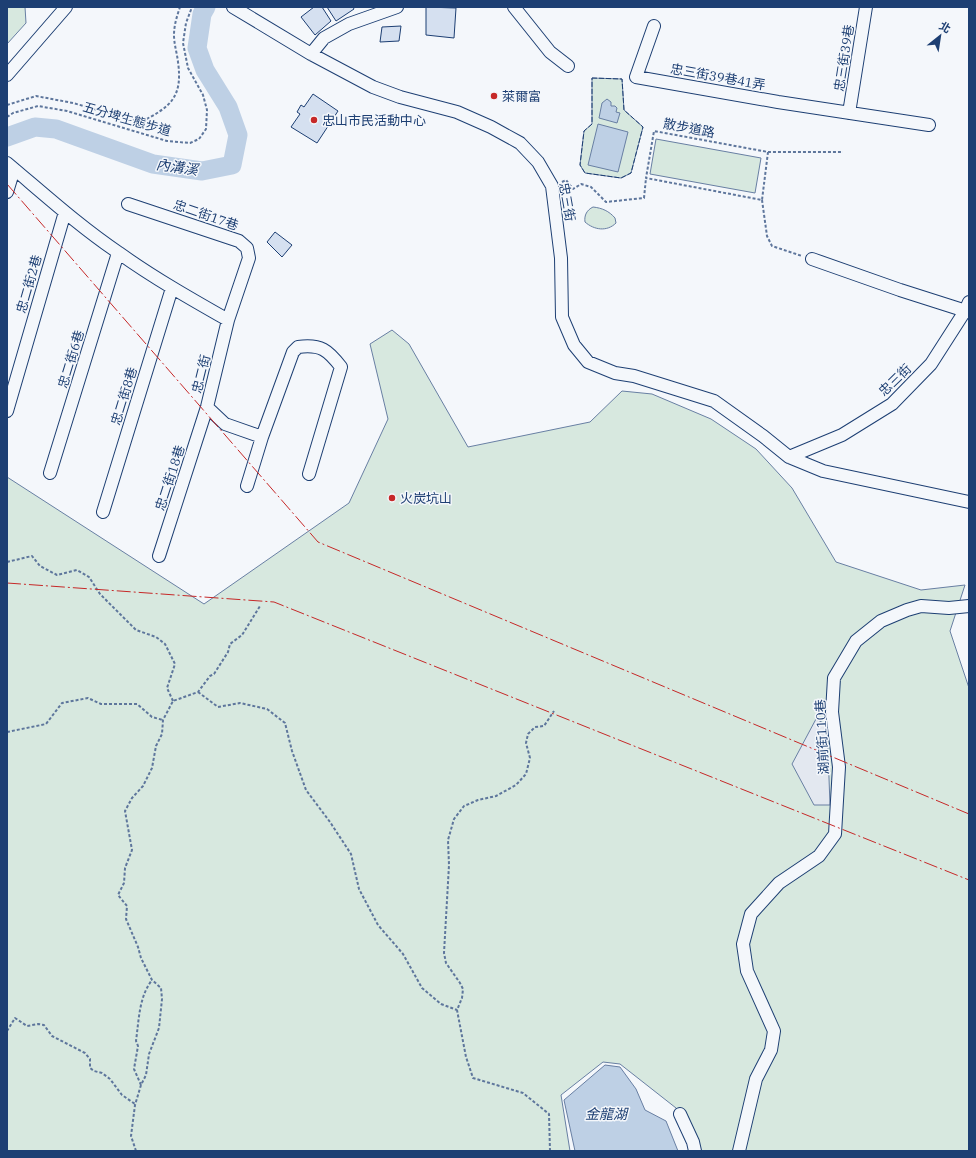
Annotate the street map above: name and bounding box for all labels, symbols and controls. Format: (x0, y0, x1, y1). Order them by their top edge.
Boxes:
north arrow (920, 16, 960, 56)
text: 北 (937, 19, 953, 36)
street label: 忠三街39巷 (830, 23, 858, 93)
street label: 忠三街39巷41弄 (669, 60, 767, 94)
place label: 萊爾富 (502, 88, 541, 105)
marker: 萊爾富 (489, 91, 499, 101)
street label: 五分埤生態步道 (81, 98, 173, 140)
place label: 忠山市民活動中心 (322, 112, 426, 129)
marker: 忠山市民活動中心 (309, 115, 319, 125)
street label: 散步道路 (662, 115, 716, 141)
water label: 內溝溪 (155, 155, 201, 179)
street label: 忠三街 (555, 181, 579, 223)
street label: 忠二街17巷 (171, 196, 241, 234)
street label: 忠二街2巷 (13, 253, 45, 315)
street label: 忠二街6巷 (54, 328, 88, 390)
street label: 忠二街 (188, 353, 214, 395)
street label: 忠三街 (875, 360, 915, 400)
street label: 忠二街8巷 (107, 365, 141, 427)
street label: 忠二街18巷 (151, 443, 189, 513)
place label: 火炭坑山 (400, 490, 452, 507)
marker: 火炭坑山 (387, 493, 397, 503)
street label: 湖前街110巷 (812, 699, 832, 775)
water label: 金龍湖 (585, 1105, 629, 1123)

